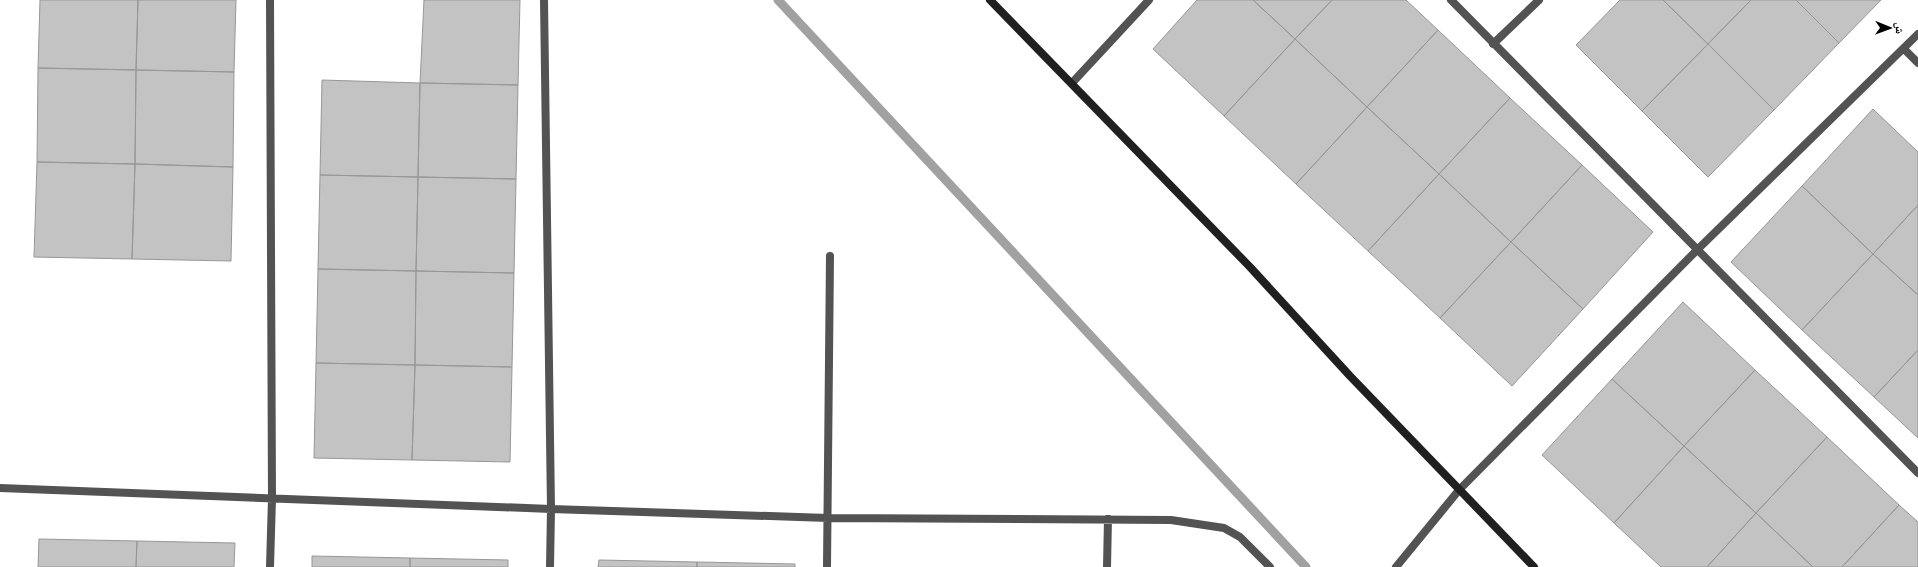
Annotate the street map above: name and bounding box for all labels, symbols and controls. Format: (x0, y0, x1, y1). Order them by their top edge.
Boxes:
north arrow (1870, 8, 1910, 48)
text: ش (1892, 22, 1906, 34)

